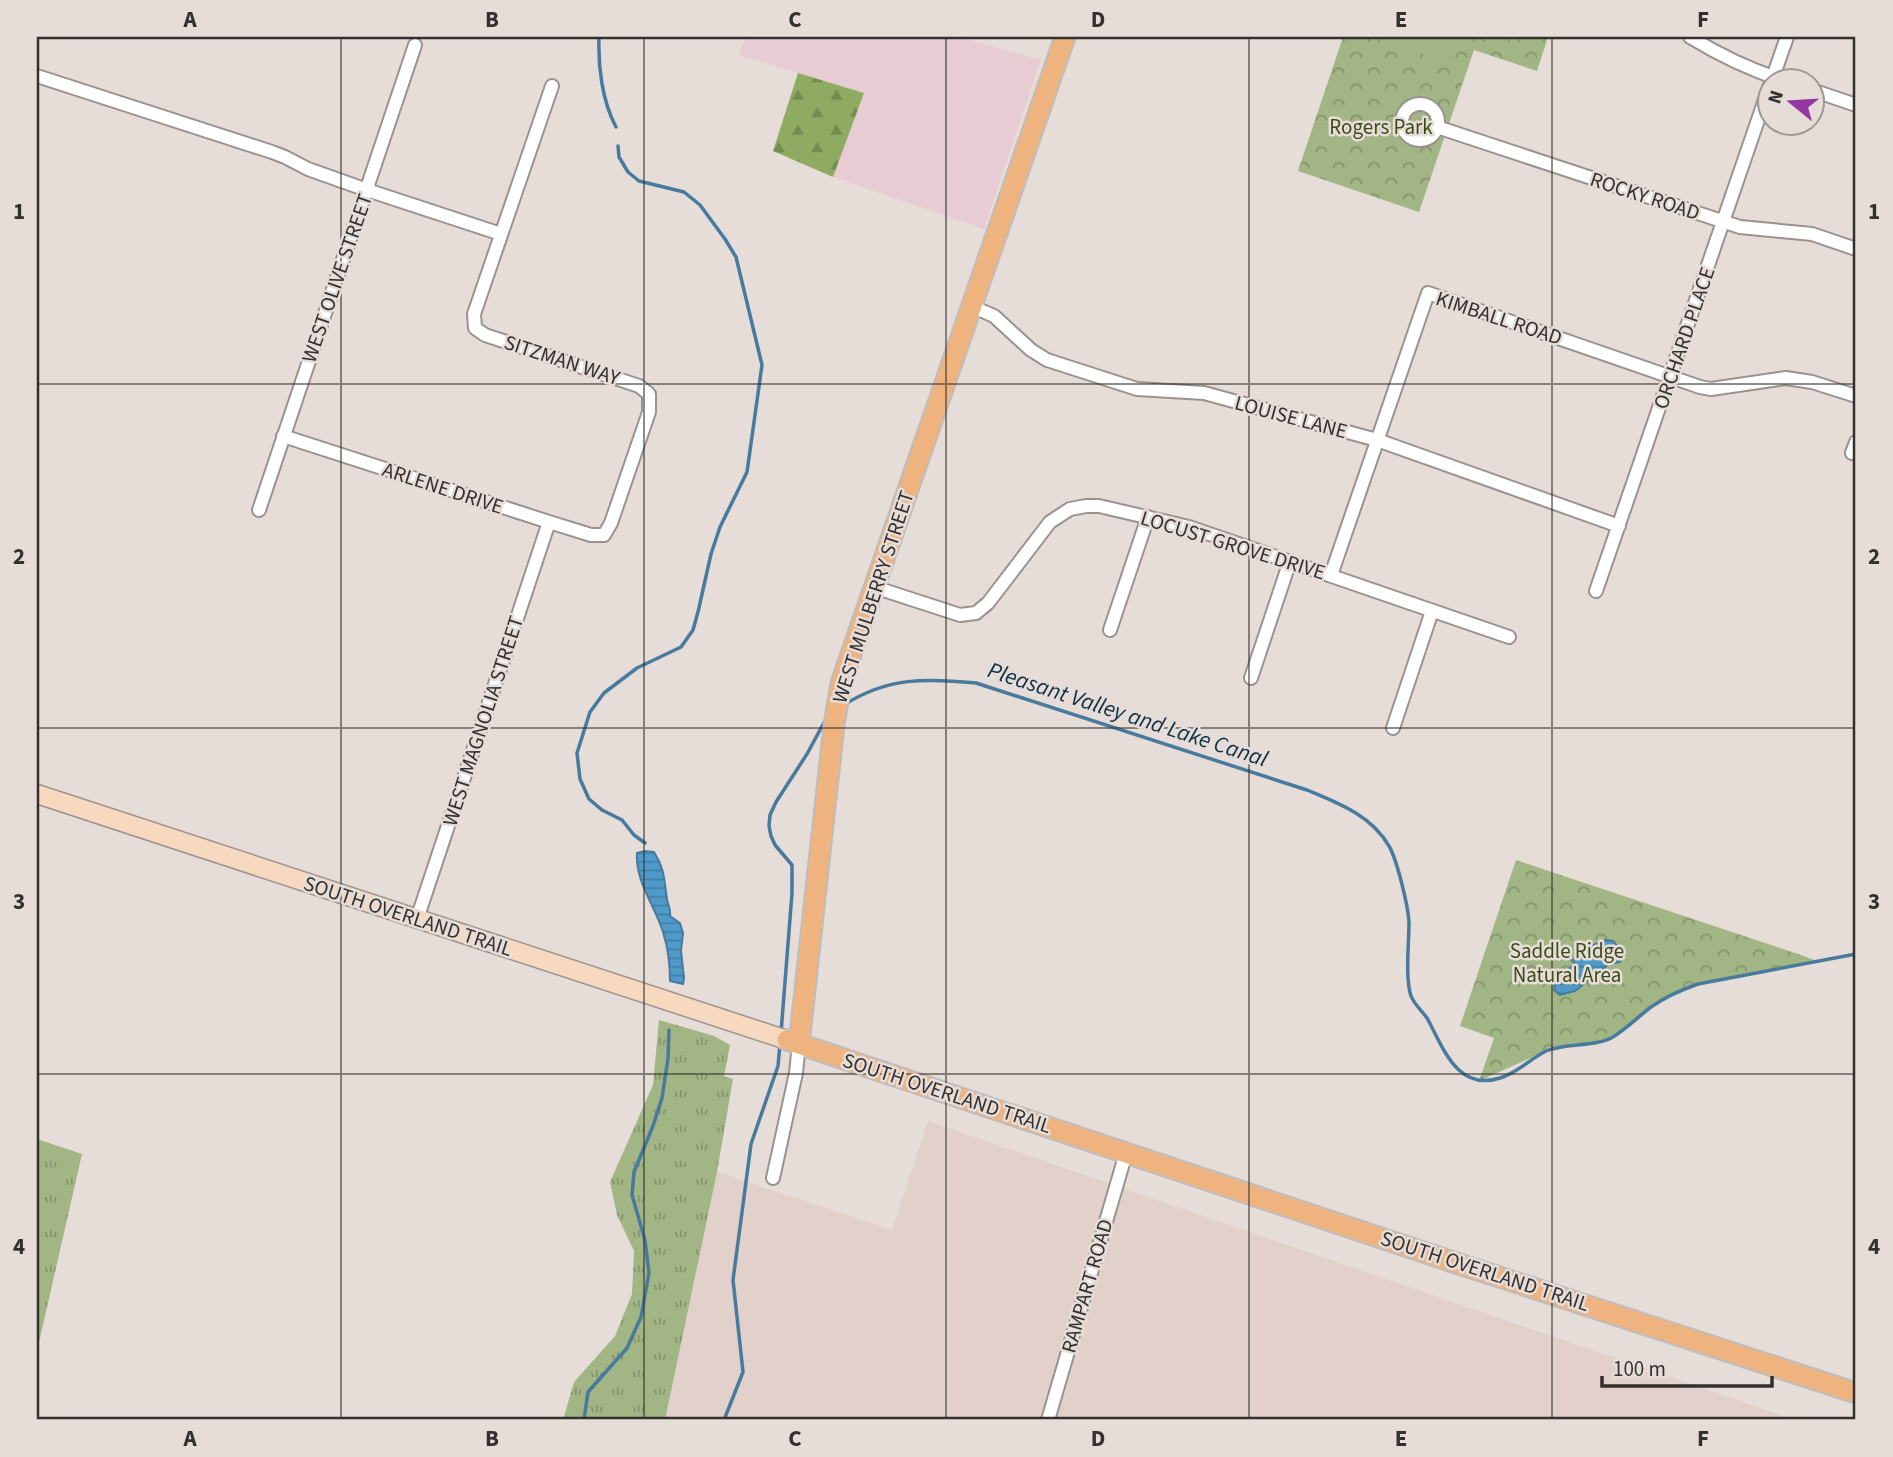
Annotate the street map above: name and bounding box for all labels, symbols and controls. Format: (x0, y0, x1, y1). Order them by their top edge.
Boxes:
text: A (182, 3, 197, 36)
text: B (485, 3, 499, 36)
text: C (788, 3, 802, 36)
text: D (1091, 3, 1105, 36)
text: E (1395, 3, 1407, 36)
text: F (1697, 3, 1709, 36)
north arrow (1756, 66, 1826, 136)
text: N (1761, 87, 1791, 107)
park label: Rogers Park (1329, 112, 1433, 142)
street label: ROCKY ROAD (1586, 164, 1704, 228)
street label: WEST OLIVE STREET (294, 189, 380, 367)
text: 1 (13, 195, 25, 228)
text: 1 (1868, 195, 1880, 228)
street label: ORCHARD PLACE (1646, 263, 1722, 413)
street label: KIMBALL ROAD (1432, 283, 1566, 353)
street label: SITZMAN WAY (500, 327, 625, 393)
street label: LOUISE LANE (1231, 388, 1351, 446)
street label: ARLENE DRIVE (379, 454, 507, 522)
street label: WEST MULBERRY STREET (824, 487, 922, 707)
street label: LOCUST GROVE DRIVE (1137, 503, 1329, 587)
text: 2 (13, 540, 25, 573)
text: 2 (1868, 540, 1880, 573)
street label: WEST MAGNOLIA STREET (435, 612, 531, 830)
water label: Pleasant Valley and Lake Canal (984, 654, 1272, 775)
street label: SOUTH OVERLAND TRAIL (300, 868, 516, 964)
text: 3 (13, 885, 25, 918)
text: 3 (1868, 885, 1880, 918)
park label: Saddle Ridge Natural Area (1510, 936, 1624, 990)
street label: SOUTH OVERLAND TRAIL (839, 1045, 1055, 1141)
street label: RAMPART ROAD (1054, 1216, 1120, 1356)
street label: SOUTH OVERLAND TRAIL (1377, 1223, 1593, 1319)
text: 4 (13, 1230, 25, 1263)
text: 4 (1868, 1230, 1880, 1263)
scale bar (1602, 1345, 1772, 1389)
text: 100 m (1613, 1354, 1666, 1384)
text: A (182, 1422, 197, 1455)
text: B (485, 1422, 499, 1455)
text: C (788, 1422, 802, 1455)
text: D (1091, 1422, 1105, 1455)
text: E (1395, 1422, 1407, 1455)
text: F (1697, 1422, 1709, 1455)

